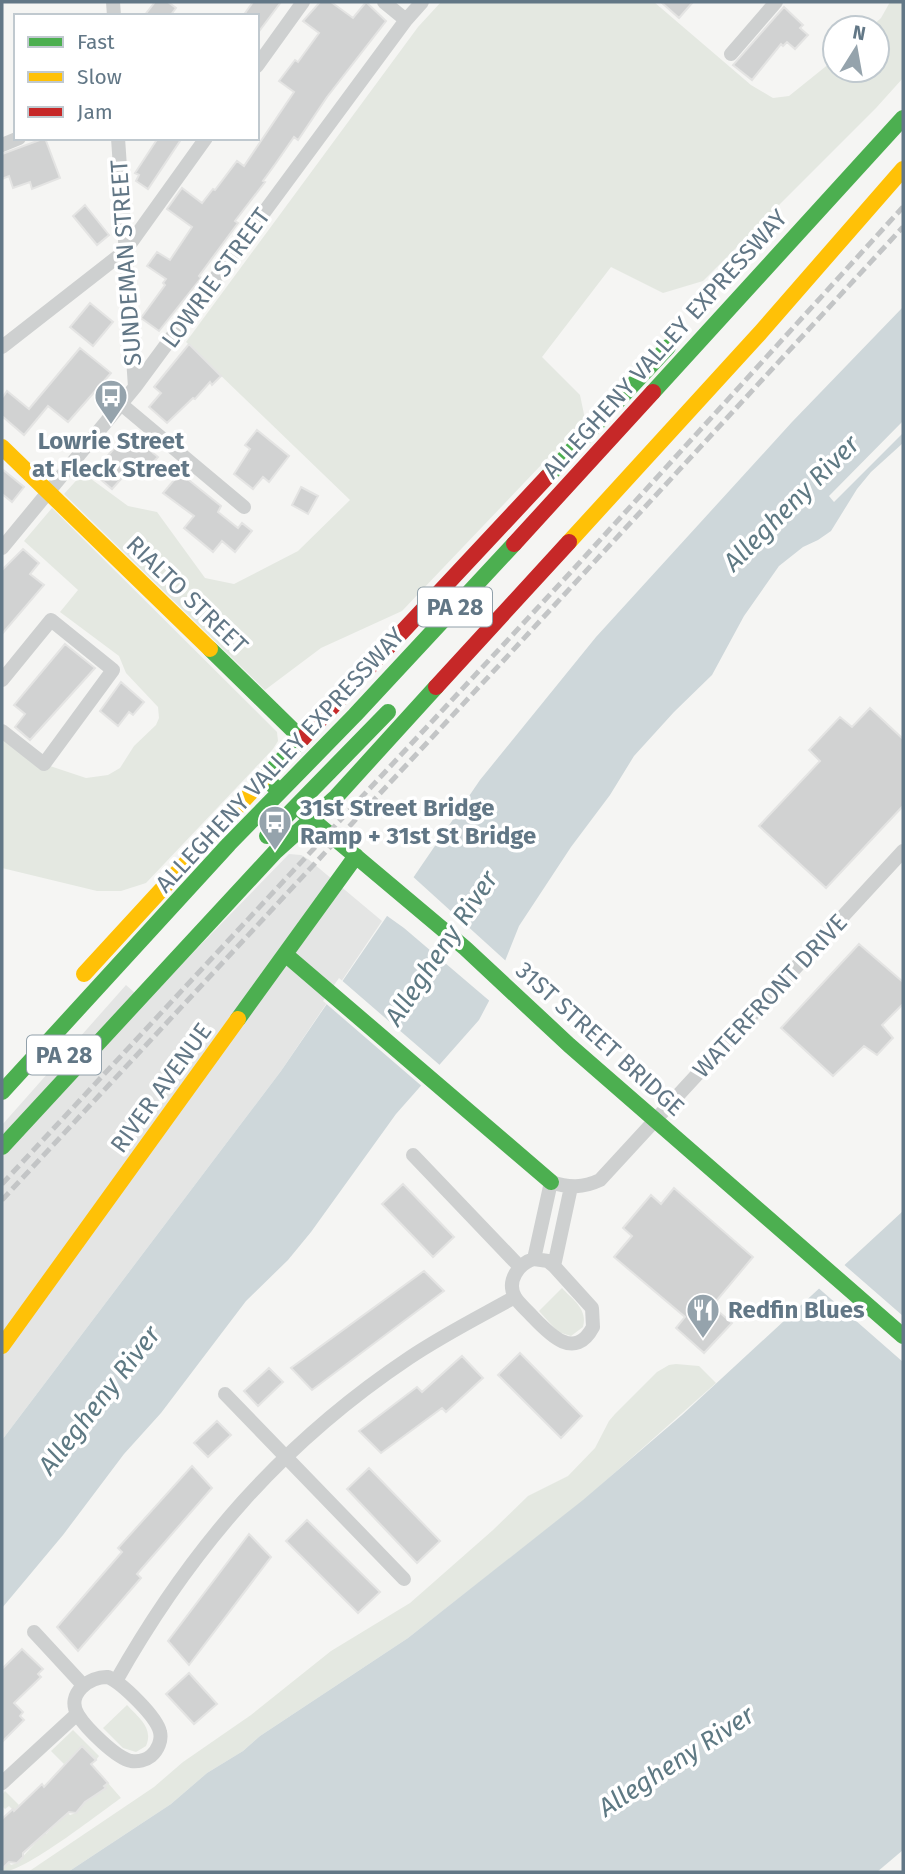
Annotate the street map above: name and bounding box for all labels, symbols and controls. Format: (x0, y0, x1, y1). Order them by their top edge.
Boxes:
legend (14, 14, 259, 140)
north arrow (821, 14, 891, 84)
text: N (851, 20, 868, 45)
text: Fast (77, 29, 115, 55)
text: Slow (77, 64, 122, 90)
text: Jam (77, 99, 113, 125)
street label: SUNDEMAN STREET (105, 158, 147, 367)
street label: LOWRIE STREET (156, 202, 276, 353)
street label: ALLEGHENY VALLEY EXPRESSWAY (537, 203, 794, 484)
bus stop icon: Lowrie Street at Fleck Street (92, 377, 130, 426)
place label: Lowrie Street at Fleck Street (32, 427, 191, 483)
water label: Allegheny River (716, 428, 867, 578)
street label: RIALTO STREET (121, 530, 254, 660)
road number: PA 28 (418, 587, 492, 626)
street label: ALLEGHENY VALLEY EXPRESSWAY (150, 621, 411, 898)
place label: 31st Street Bridge Ramp + 31st St Bridge (299, 794, 536, 850)
bus stop icon: 31st Street Bridge Ramp + 31st St Bridge (256, 803, 294, 852)
water label: Allegheny River (378, 864, 505, 1032)
street label: WATERFRONT DRIVE (687, 908, 853, 1084)
street label: 31ST STREET BRIDGE (510, 956, 690, 1122)
street label: RIVER AVENUE (105, 1018, 217, 1158)
road number: PA 28 (27, 1036, 101, 1074)
restaurant icon: Redfin Blues (684, 1291, 722, 1340)
place label: Redfin Blues (728, 1296, 865, 1324)
water label: Allegheny River (31, 1319, 168, 1481)
water label: Allegheny River (592, 1699, 761, 1824)

